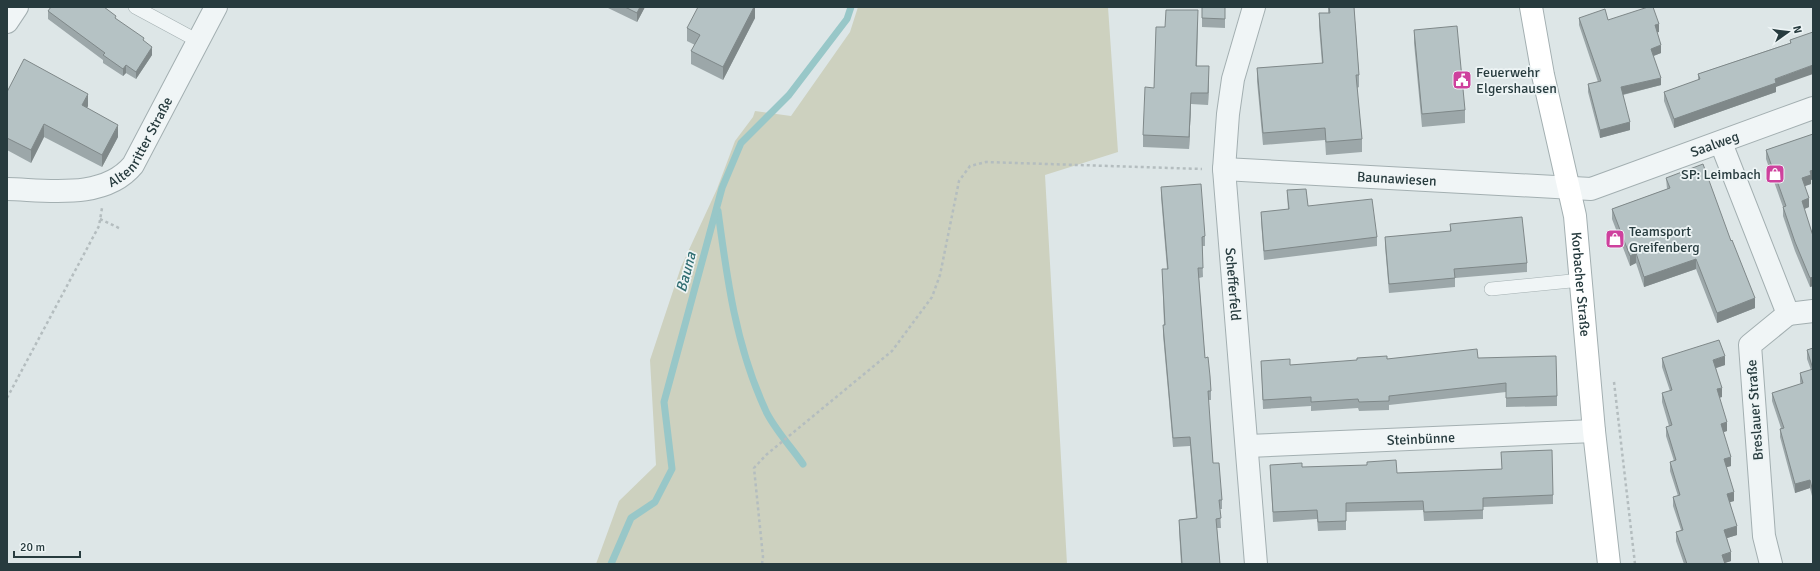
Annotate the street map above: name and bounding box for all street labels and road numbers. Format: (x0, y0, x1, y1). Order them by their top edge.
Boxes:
street label: Altenritter Straße (105, 94, 176, 191)
street label: Saalweg (1688, 127, 1741, 161)
street label: Baunawiesen (1356, 168, 1437, 189)
street label: Korbacher Straße (1568, 231, 1594, 337)
street label: Schefferfeld (1222, 247, 1245, 321)
street label: Breslauer Straße (1743, 359, 1767, 461)
street label: Steinbünne (1386, 429, 1455, 448)

